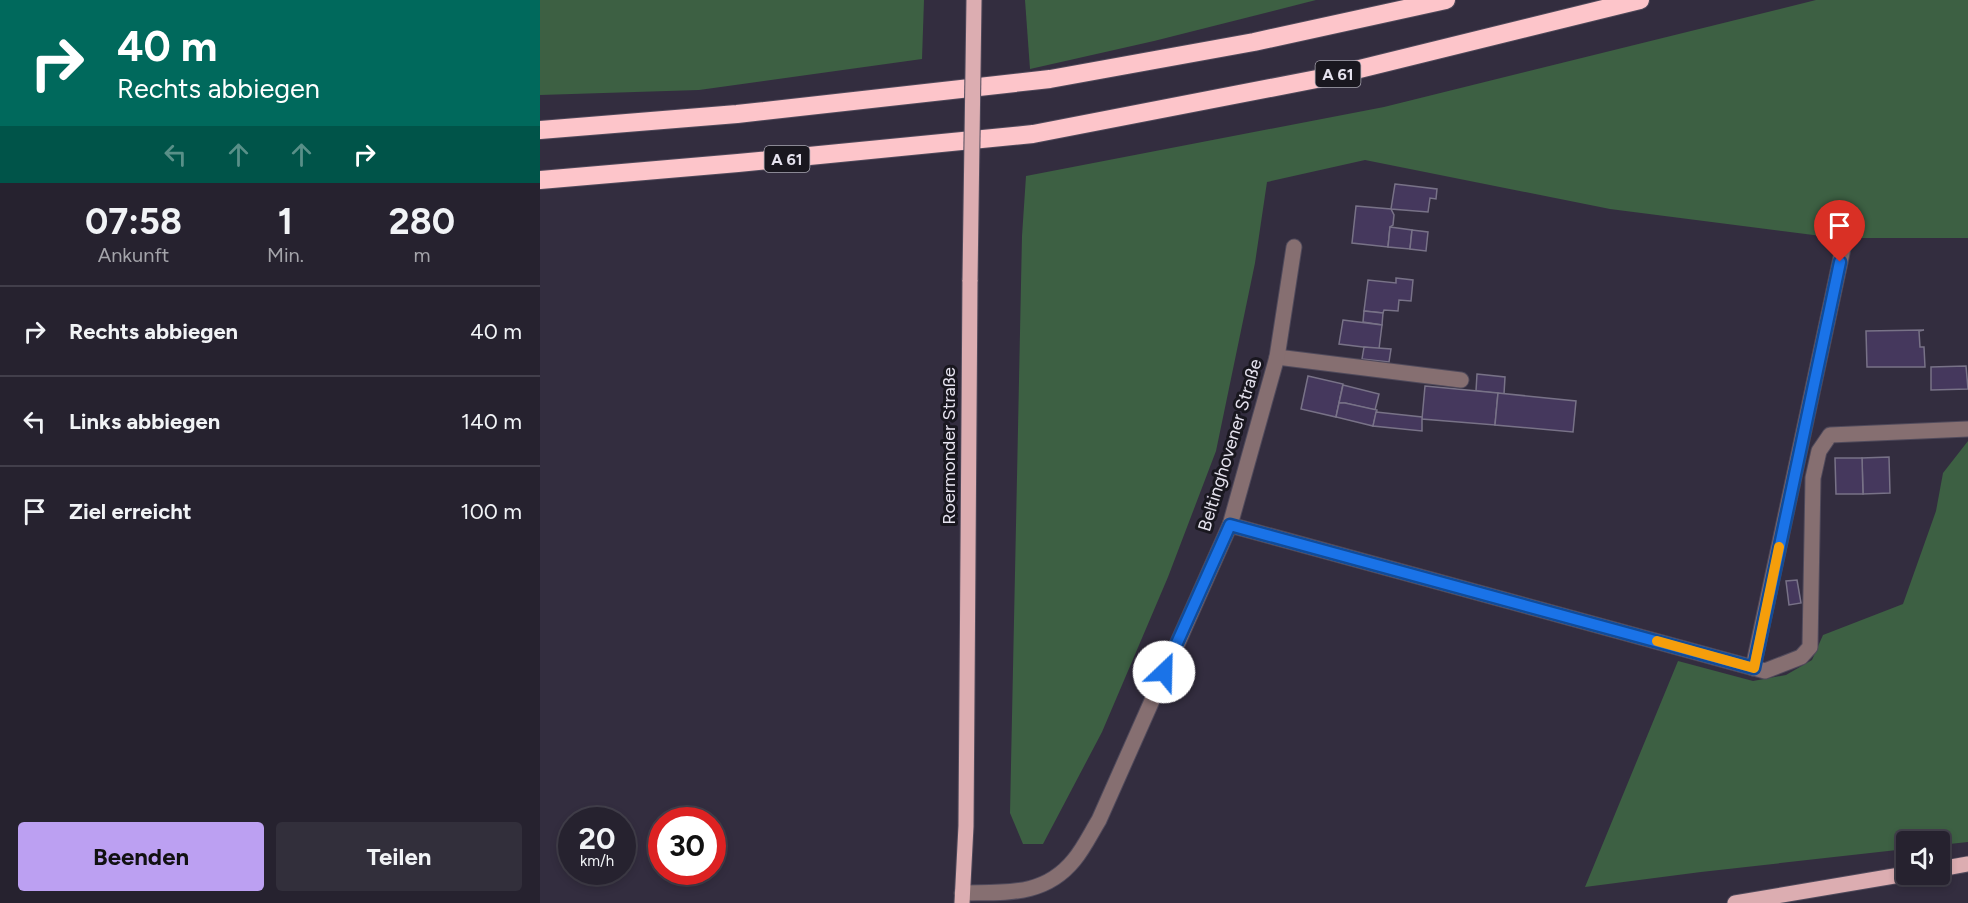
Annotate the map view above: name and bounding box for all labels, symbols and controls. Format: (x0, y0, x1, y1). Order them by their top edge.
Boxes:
text: 40 m (117, 21, 217, 72)
icon: right (18, 24, 96, 102)
road number: A 61 (1316, 61, 1360, 87)
text: Rechts abbiegen (117, 72, 320, 105)
icon: left (159, 138, 192, 171)
icon: ahead (222, 138, 255, 171)
icon: ahead (285, 138, 318, 171)
icon: right (348, 138, 381, 171)
road number: A 61 (764, 146, 810, 172)
text: 07:58 (85, 200, 182, 243)
text: 1 (278, 200, 293, 243)
text: 280 (389, 200, 455, 243)
pin (1814, 200, 1865, 262)
icon: arrive (1823, 209, 1856, 242)
text: Ankunft (98, 243, 169, 267)
text: Min. (267, 243, 304, 267)
text: m (413, 243, 430, 267)
icon: right (18, 315, 51, 348)
text: Rechts abbiegen (69, 318, 238, 345)
text: 40 m (470, 318, 522, 345)
street label: Beltinghovener Straße (1193, 356, 1267, 534)
street label: Roermonder Straße (938, 367, 960, 525)
icon: left (18, 405, 51, 438)
text: Links abbiegen (69, 408, 220, 435)
text: 140 m (461, 408, 522, 435)
icon: arrive (18, 495, 51, 528)
text: Ziel erreicht (69, 498, 192, 525)
text: 100 m (461, 498, 522, 525)
position arrow (1132, 640, 1196, 704)
speed limit sign: 30 (648, 807, 726, 885)
text: 20 (579, 820, 615, 857)
button: Beenden (18, 822, 264, 891)
button: Teilen (276, 822, 522, 891)
map controls (1896, 831, 1950, 885)
button: sound (1896, 831, 1950, 885)
text: km/h (580, 852, 614, 870)

